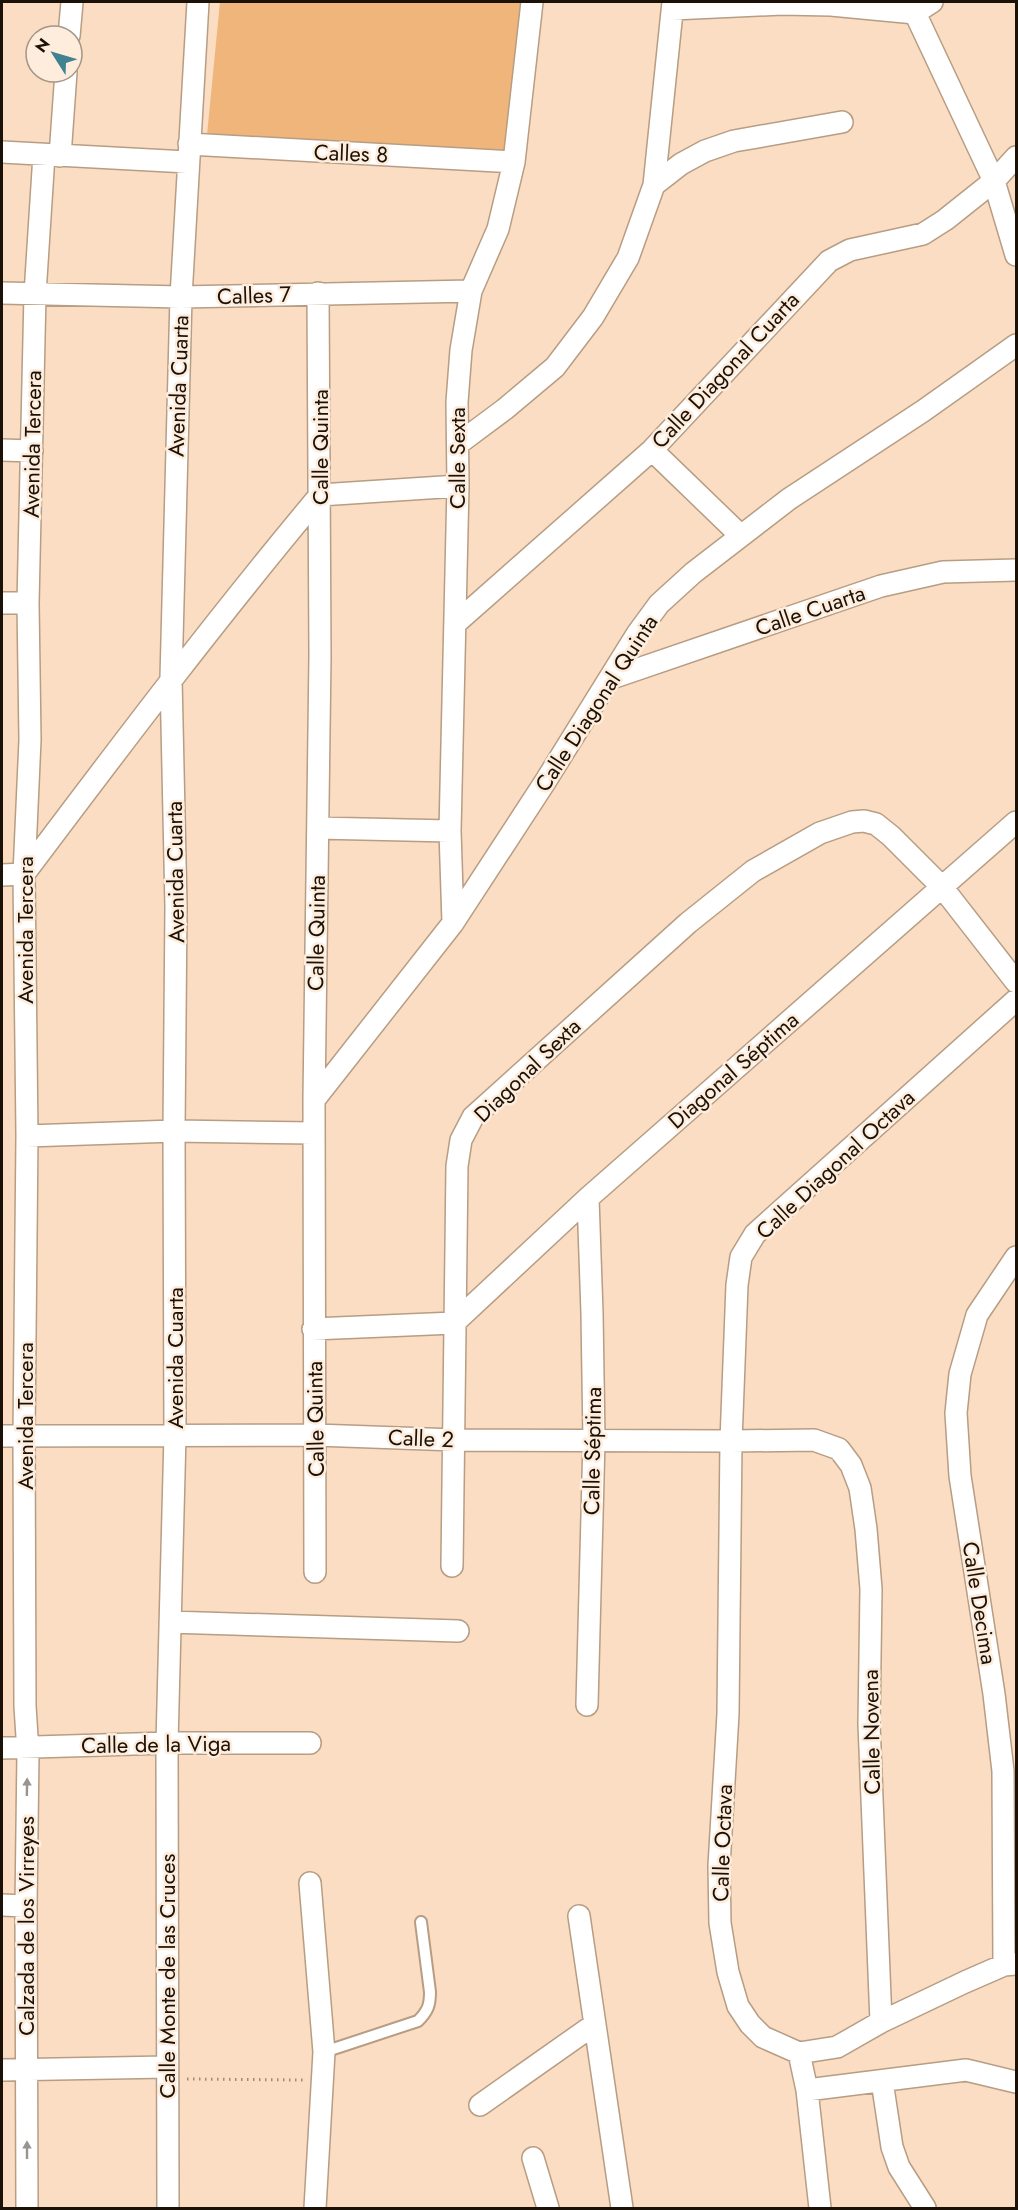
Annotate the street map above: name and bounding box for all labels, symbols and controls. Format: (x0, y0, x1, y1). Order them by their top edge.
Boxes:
north arrow (24, 24, 84, 84)
text: N (29, 33, 55, 57)
street label: Calles 8 (313, 136, 389, 170)
street label: Calles 7 (216, 278, 292, 312)
street label: Calle Diagonal Cuarta (644, 285, 806, 455)
street label: Avenida Cuarta (160, 315, 196, 457)
street label: Avenida Tercera (15, 370, 49, 518)
street label: Calle Quinta (304, 389, 336, 505)
street label: Calle Sexta (441, 407, 473, 509)
street label: Calle Cuarta (751, 576, 869, 644)
street label: Calle Diagonal Quinta (527, 608, 665, 798)
street label: Avenida Cuarta (158, 801, 192, 943)
street label: Avenida Tercera (9, 856, 41, 1004)
street label: Calle Quinta (299, 875, 333, 991)
street label: Diagonal Séptima (661, 1004, 805, 1136)
street label: Diagonal Sexta (466, 1011, 588, 1129)
street label: Calle Diagonal Octava (748, 1082, 922, 1246)
street label: Avenida Cuarta (159, 1287, 191, 1429)
street label: Avenida Tercera (9, 1342, 41, 1490)
street label: Calle Quinta (298, 1361, 332, 1477)
street label: Calle Séptima (575, 1387, 609, 1515)
street label: Calle 2 (387, 1421, 455, 1455)
street label: Calle Decima (954, 1539, 1006, 1667)
street label: Calle Novena (854, 1669, 888, 1795)
street label: Calle de la Viga (81, 1727, 231, 1761)
one-way arrow (22, 1778, 32, 1797)
street label: Calle Octava (704, 1784, 740, 1902)
street label: Calzada de los Virreyes (10, 1816, 42, 2036)
street label: Calle Monte de las Cruces (151, 1853, 183, 2098)
one-way arrow (22, 2141, 32, 2160)

